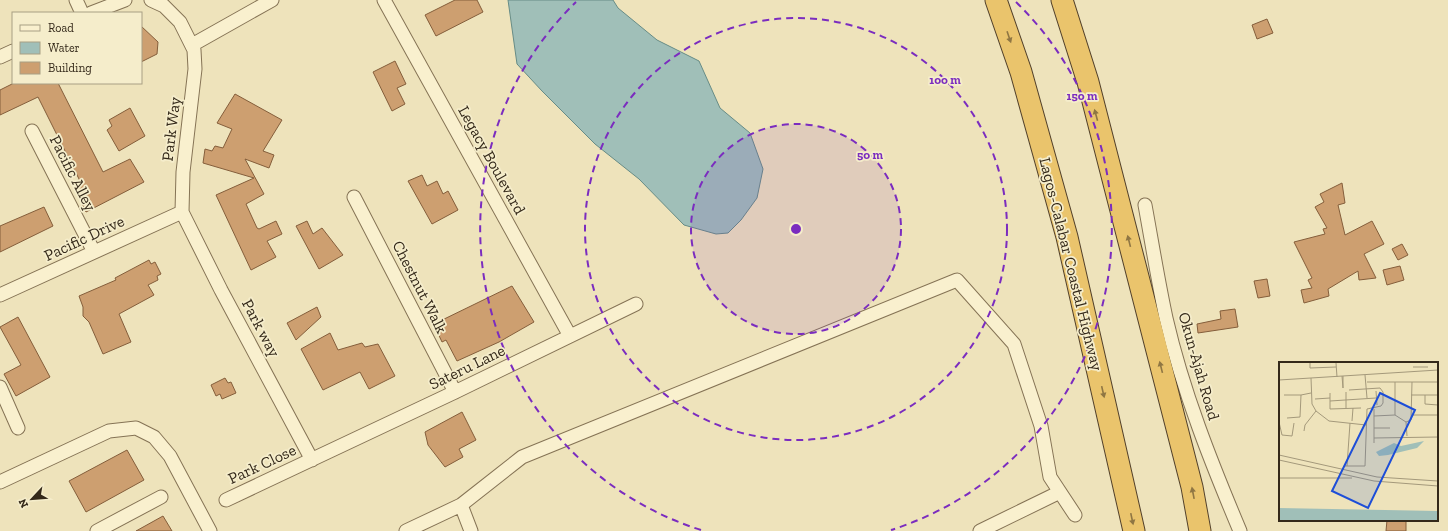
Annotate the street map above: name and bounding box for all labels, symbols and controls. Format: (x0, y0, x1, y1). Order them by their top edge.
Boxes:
legend (12, 12, 142, 84)
text: Road (48, 21, 74, 35)
one-way arrow (1006, 31, 1012, 43)
text: Water (48, 41, 80, 55)
text: Building (48, 61, 92, 75)
text: 100 m (929, 73, 961, 87)
text: 150 m (1067, 89, 1098, 103)
street label: Park Way (158, 95, 184, 162)
street label: Legacy Boulevard (454, 102, 530, 218)
one-way arrow (1093, 109, 1099, 121)
street label: Pacific Alley (46, 132, 101, 215)
text: 50 m (857, 148, 883, 162)
street label: Lagos-Calabar Coastal Highway (1035, 155, 1107, 373)
street label: Pacific Drive (41, 211, 127, 265)
centre of rings (789, 222, 803, 236)
one-way arrow (1125, 235, 1131, 247)
street label: Chestnut Walk (388, 237, 452, 337)
street label: Park way (238, 296, 285, 361)
street label: Okun-Ajah Road (1174, 310, 1224, 422)
street label: Sateru Lane (426, 340, 508, 394)
one-way arrow (1158, 360, 1164, 372)
inset map (1279, 362, 1438, 521)
one-way arrow (1100, 386, 1106, 399)
street label: Park Close (225, 440, 299, 488)
north arrow (12, 479, 52, 519)
one-way arrow (1189, 487, 1195, 499)
text: N (16, 496, 31, 510)
one-way arrow (1129, 513, 1135, 525)

